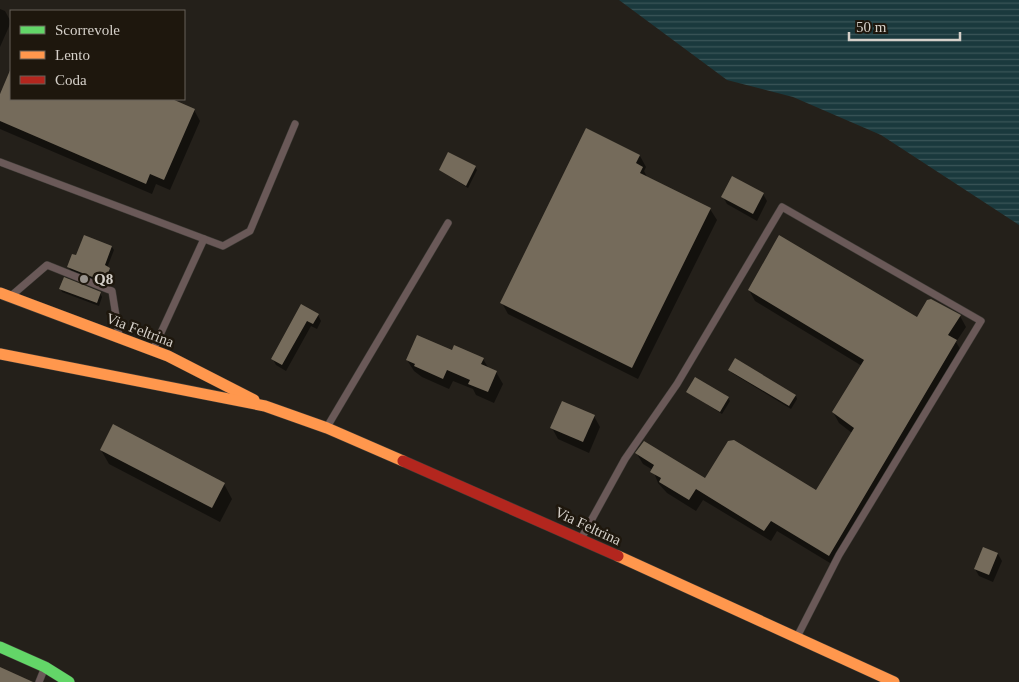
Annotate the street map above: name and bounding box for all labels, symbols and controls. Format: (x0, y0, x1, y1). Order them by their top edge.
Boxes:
legend (10, 10, 185, 100)
scale bar (849, 10, 960, 42)
text: 50 m (856, 19, 887, 35)
text: Scorrevole (55, 22, 120, 38)
text: Lento (55, 47, 90, 63)
text: Coda (55, 72, 87, 88)
place label: Q8 (94, 271, 113, 287)
marker: Q8 (78, 273, 90, 285)
street label: Via Feltrina (104, 310, 176, 350)
street label: Via Feltrina (552, 504, 624, 548)

